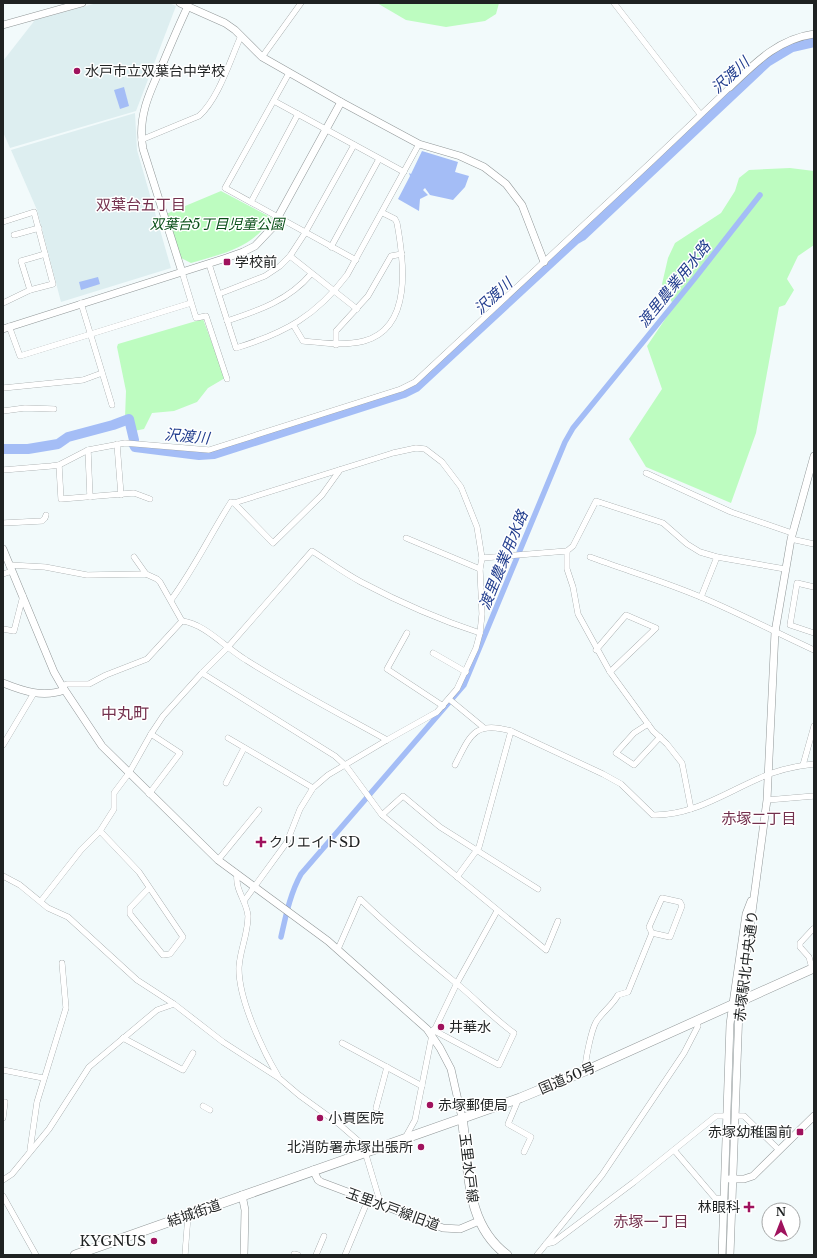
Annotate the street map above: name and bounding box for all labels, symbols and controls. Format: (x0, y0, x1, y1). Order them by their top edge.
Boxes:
water label: 沢渡川 (707, 51, 754, 97)
place label: 水戸市立双葉台中学校 (85, 62, 225, 80)
marker: 水戸市立双葉台中学校 (72, 66, 82, 76)
district label: 双葉台五丁目 (96, 195, 186, 214)
park label: 双葉台5丁目児童公園 (150, 215, 286, 233)
water label: 渡里農業用水路 (634, 236, 716, 331)
place label: 学校前 (235, 253, 277, 271)
marker: 学校前 (222, 257, 232, 267)
water label: 沢渡川 (470, 272, 517, 318)
water label: 沢渡川 (164, 425, 212, 448)
water label: 渡里農業用水路 (475, 506, 532, 612)
district label: 中丸町 (101, 703, 149, 723)
district label: 赤塚二丁目 (721, 809, 797, 828)
place label: クリエイトSD (269, 833, 360, 851)
marker: クリエイトSD (256, 837, 266, 847)
street label: 赤塚駅北中央通り (730, 909, 762, 1023)
place label: 井華水 (449, 1018, 491, 1036)
marker: 井華水 (436, 1022, 446, 1032)
street label: 国道50号 (536, 1058, 598, 1098)
place label: 赤塚郵便局 (438, 1096, 508, 1114)
marker: 赤塚郵便局 (425, 1100, 435, 1110)
place label: 小貫医院 (328, 1109, 384, 1127)
marker: 小貫医院 (315, 1113, 325, 1123)
place label: 赤塚幼稚園前 (708, 1123, 792, 1141)
marker: 赤塚幼稚園前 (795, 1127, 805, 1137)
street label: 玉里水戸線 (456, 1132, 482, 1204)
place label: 北消防署赤塚出張所 (287, 1138, 413, 1156)
marker: 北消防署赤塚出張所 (416, 1142, 426, 1152)
street label: 玉里水戸線旧道 (344, 1184, 442, 1234)
street label: 結城街道 (165, 1195, 223, 1231)
place label: 林眼科 (698, 1198, 740, 1216)
marker: 林眼科 (743, 1201, 755, 1213)
north arrow (761, 1202, 801, 1242)
text: N (776, 1205, 787, 1219)
district label: 赤塚一丁目 (613, 1212, 689, 1231)
place label: KYGNUS (80, 1232, 146, 1250)
marker: KYGNUS (149, 1236, 159, 1246)

